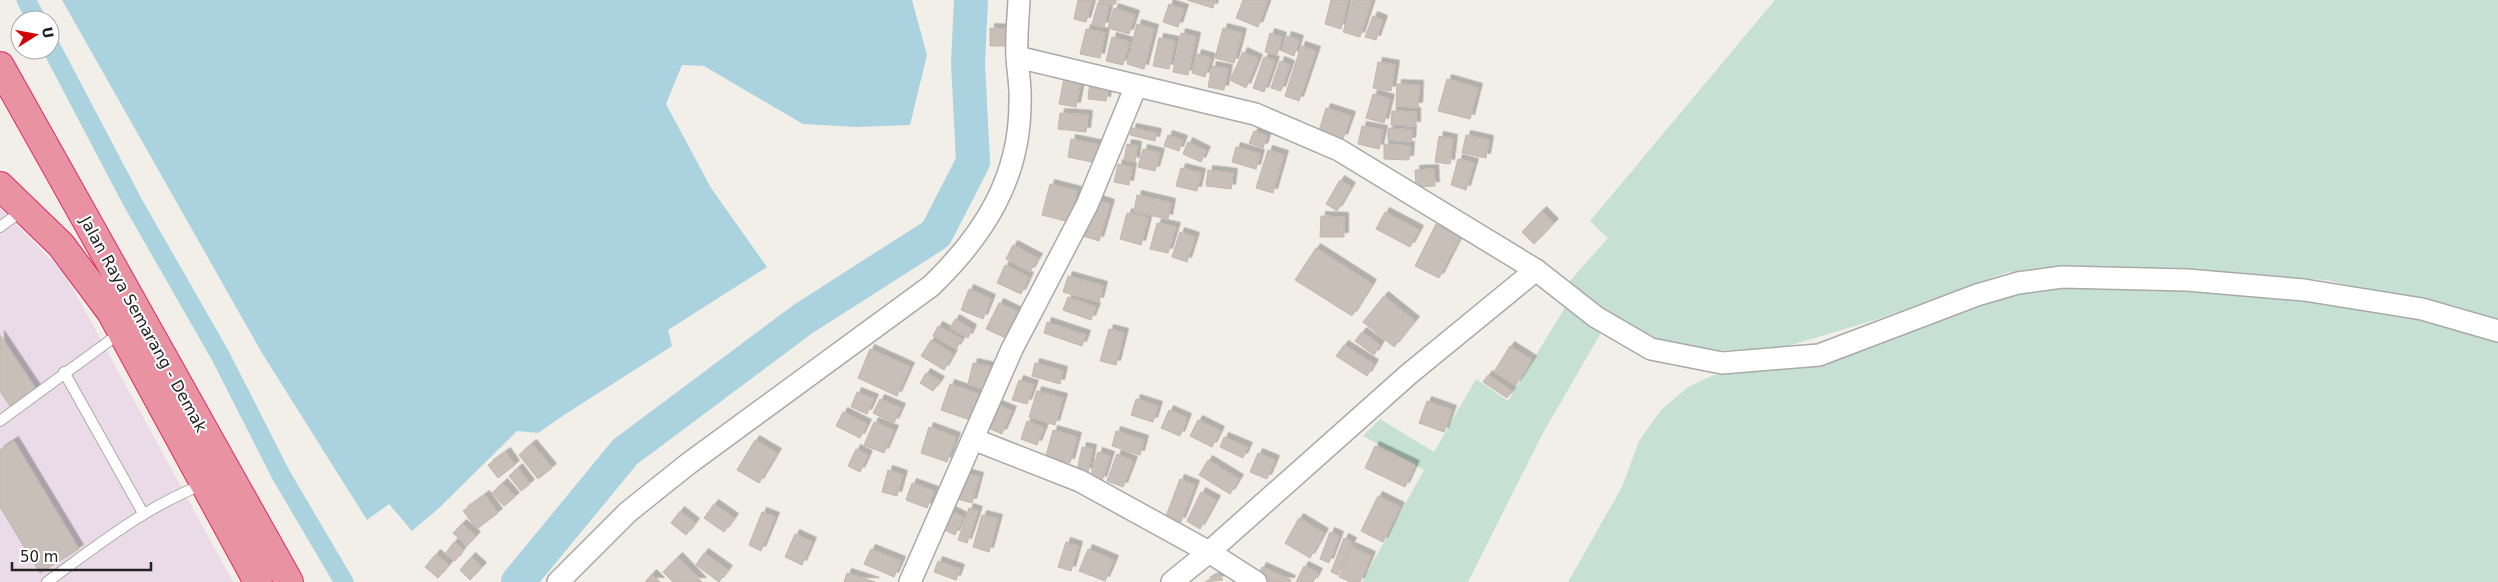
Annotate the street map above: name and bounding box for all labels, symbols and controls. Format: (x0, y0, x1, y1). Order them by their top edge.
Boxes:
north arrow (10, 10, 60, 60)
text: U (39, 25, 57, 40)
street label: Jalan Raya Semarang - Demak (76, 212, 211, 436)
scale bar (12, 540, 151, 572)
text: 50 m (20, 548, 58, 566)

